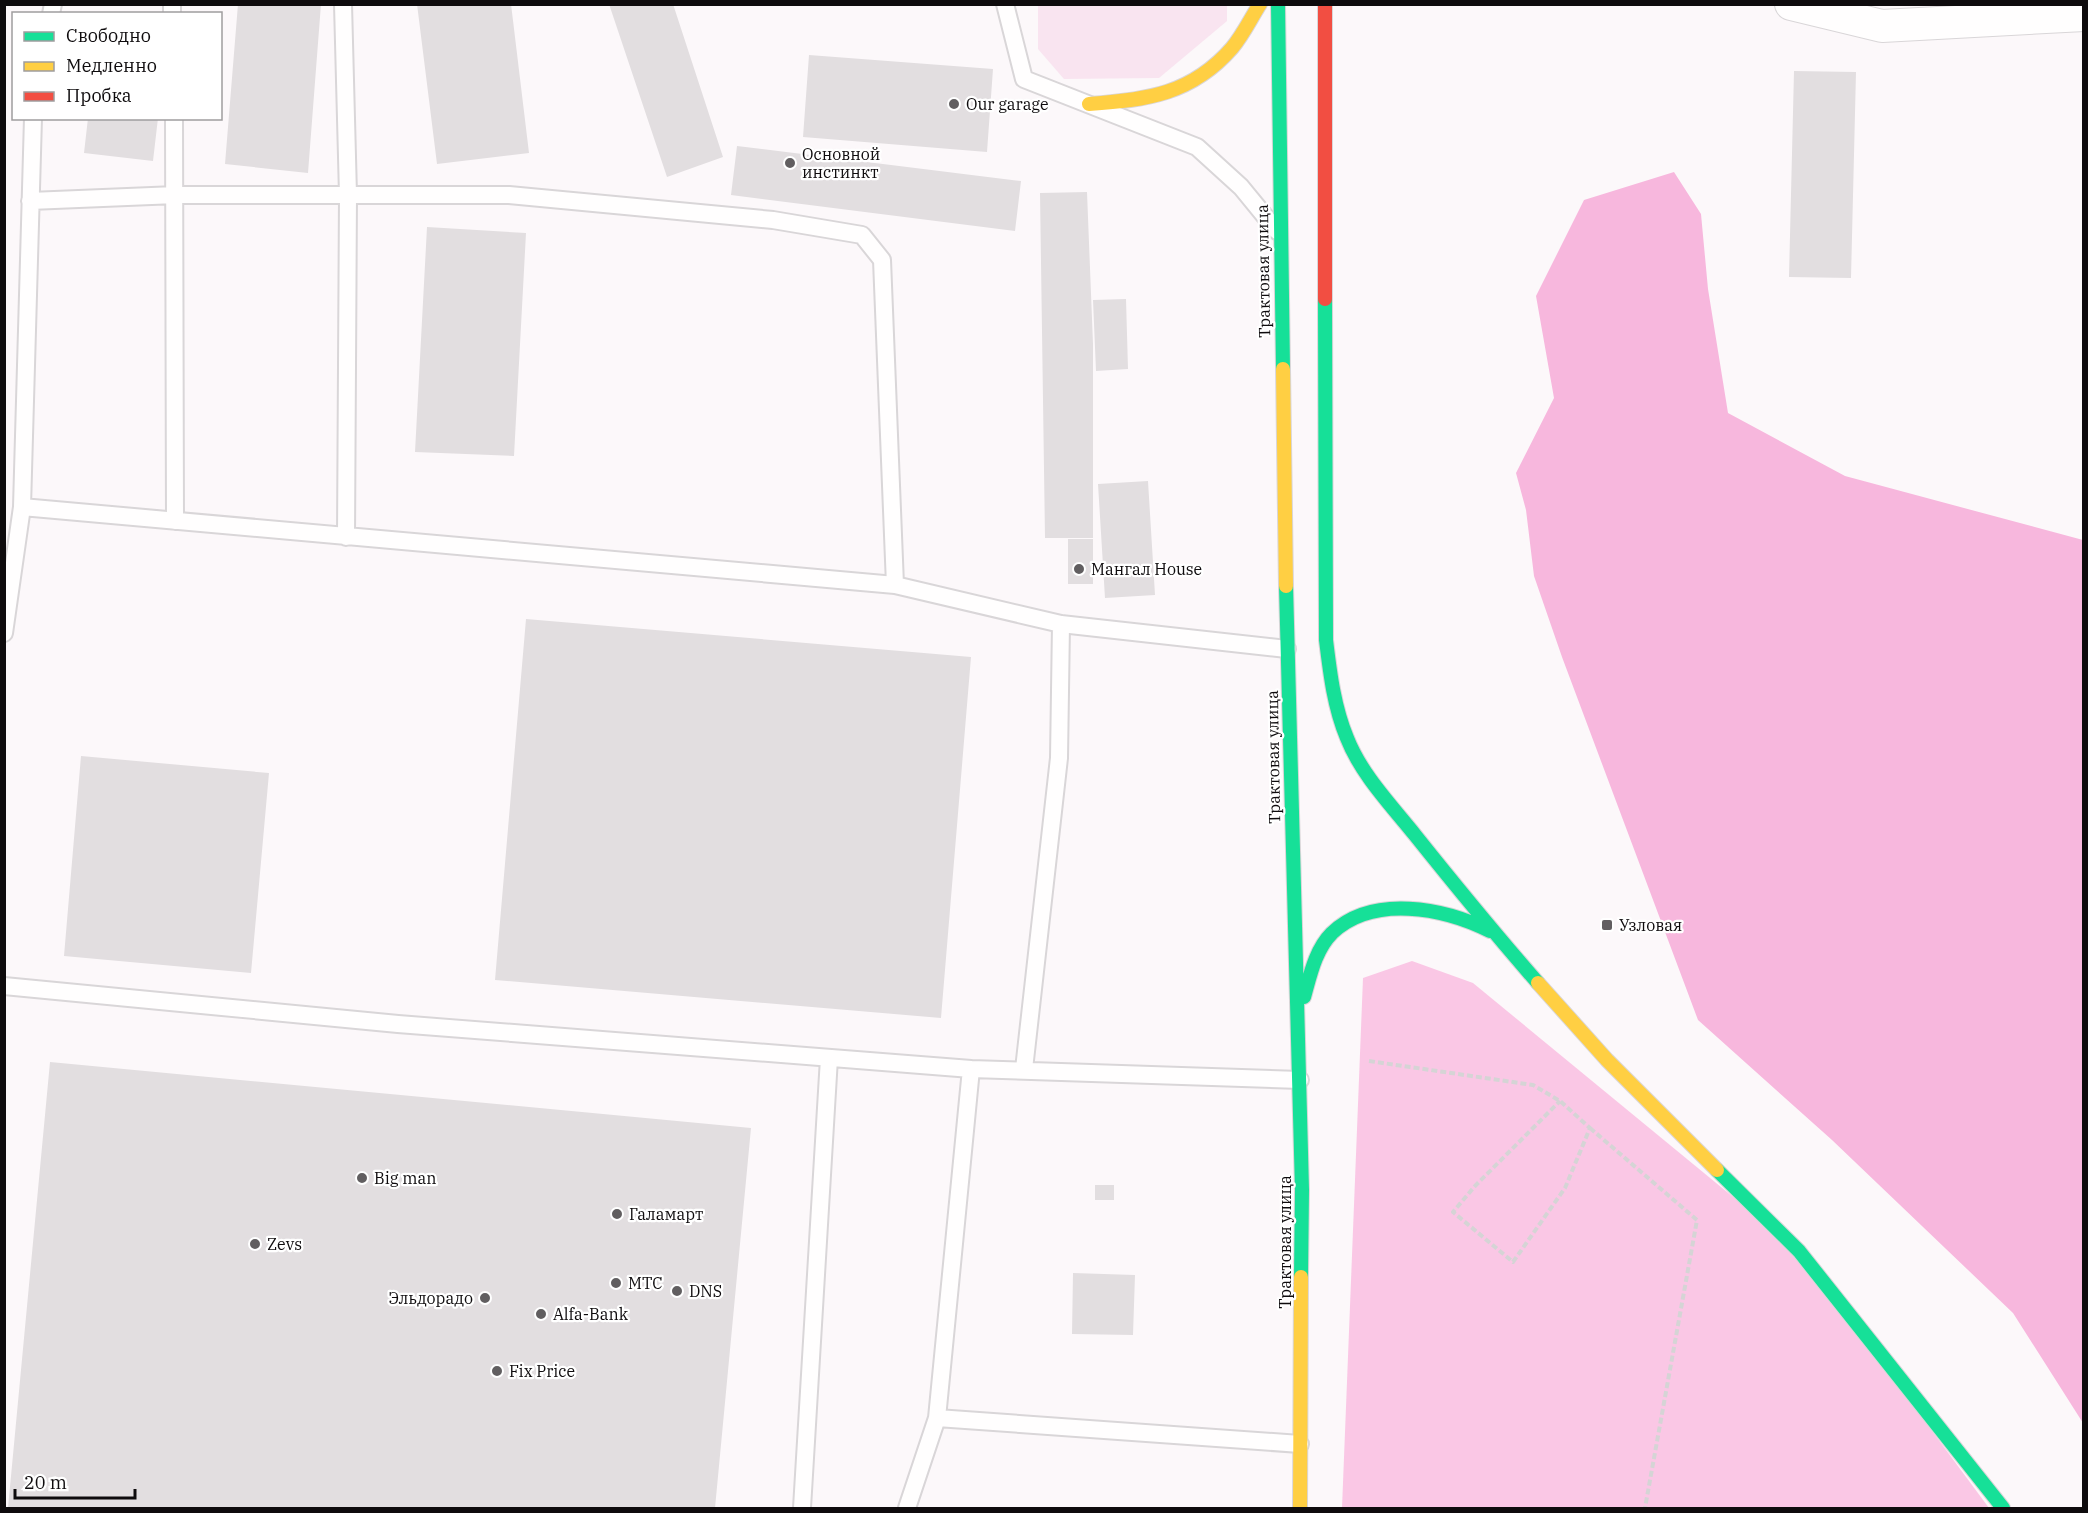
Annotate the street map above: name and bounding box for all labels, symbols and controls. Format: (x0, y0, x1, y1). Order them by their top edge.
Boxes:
legend (12, 12, 222, 120)
text: Свободно (66, 24, 151, 47)
text: Медленно (66, 54, 157, 77)
text: Пробка (66, 84, 132, 107)
place label: Our garage (966, 94, 1048, 114)
marker: Our garage (947, 97, 961, 111)
place label: Основной инстинкт (802, 144, 880, 182)
marker: Основной инстинкт (783, 156, 797, 170)
street label: Трактовая улица (1252, 204, 1274, 338)
place label: Мангал House (1091, 559, 1202, 579)
marker: Мангал House (1072, 562, 1086, 576)
street label: Трактовая улица (1262, 690, 1284, 824)
place label: Узловая (1619, 915, 1682, 935)
marker: Узловая (1600, 918, 1614, 932)
place label: Big man (374, 1168, 436, 1188)
marker: Big man (355, 1171, 369, 1185)
street label: Трактовая улица (1275, 1175, 1295, 1309)
place label: Галамарт (629, 1204, 703, 1224)
marker: Галамарт (610, 1207, 624, 1221)
place label: Zevs (267, 1234, 302, 1254)
marker: Zevs (248, 1237, 262, 1251)
place label: МТС (628, 1273, 663, 1293)
marker: МТС (609, 1276, 623, 1290)
place label: DNS (689, 1281, 722, 1301)
marker: DNS (670, 1284, 684, 1298)
place label: Эльдорадо (388, 1288, 473, 1308)
marker: Эльдорадо (478, 1291, 492, 1305)
place label: Alfa-Bank (553, 1304, 629, 1324)
marker: Alfa-Bank (534, 1307, 548, 1321)
place label: Fix Price (509, 1361, 575, 1381)
marker: Fix Price (490, 1364, 504, 1378)
scale bar (15, 1462, 135, 1500)
text: 20 m (24, 1471, 67, 1494)

